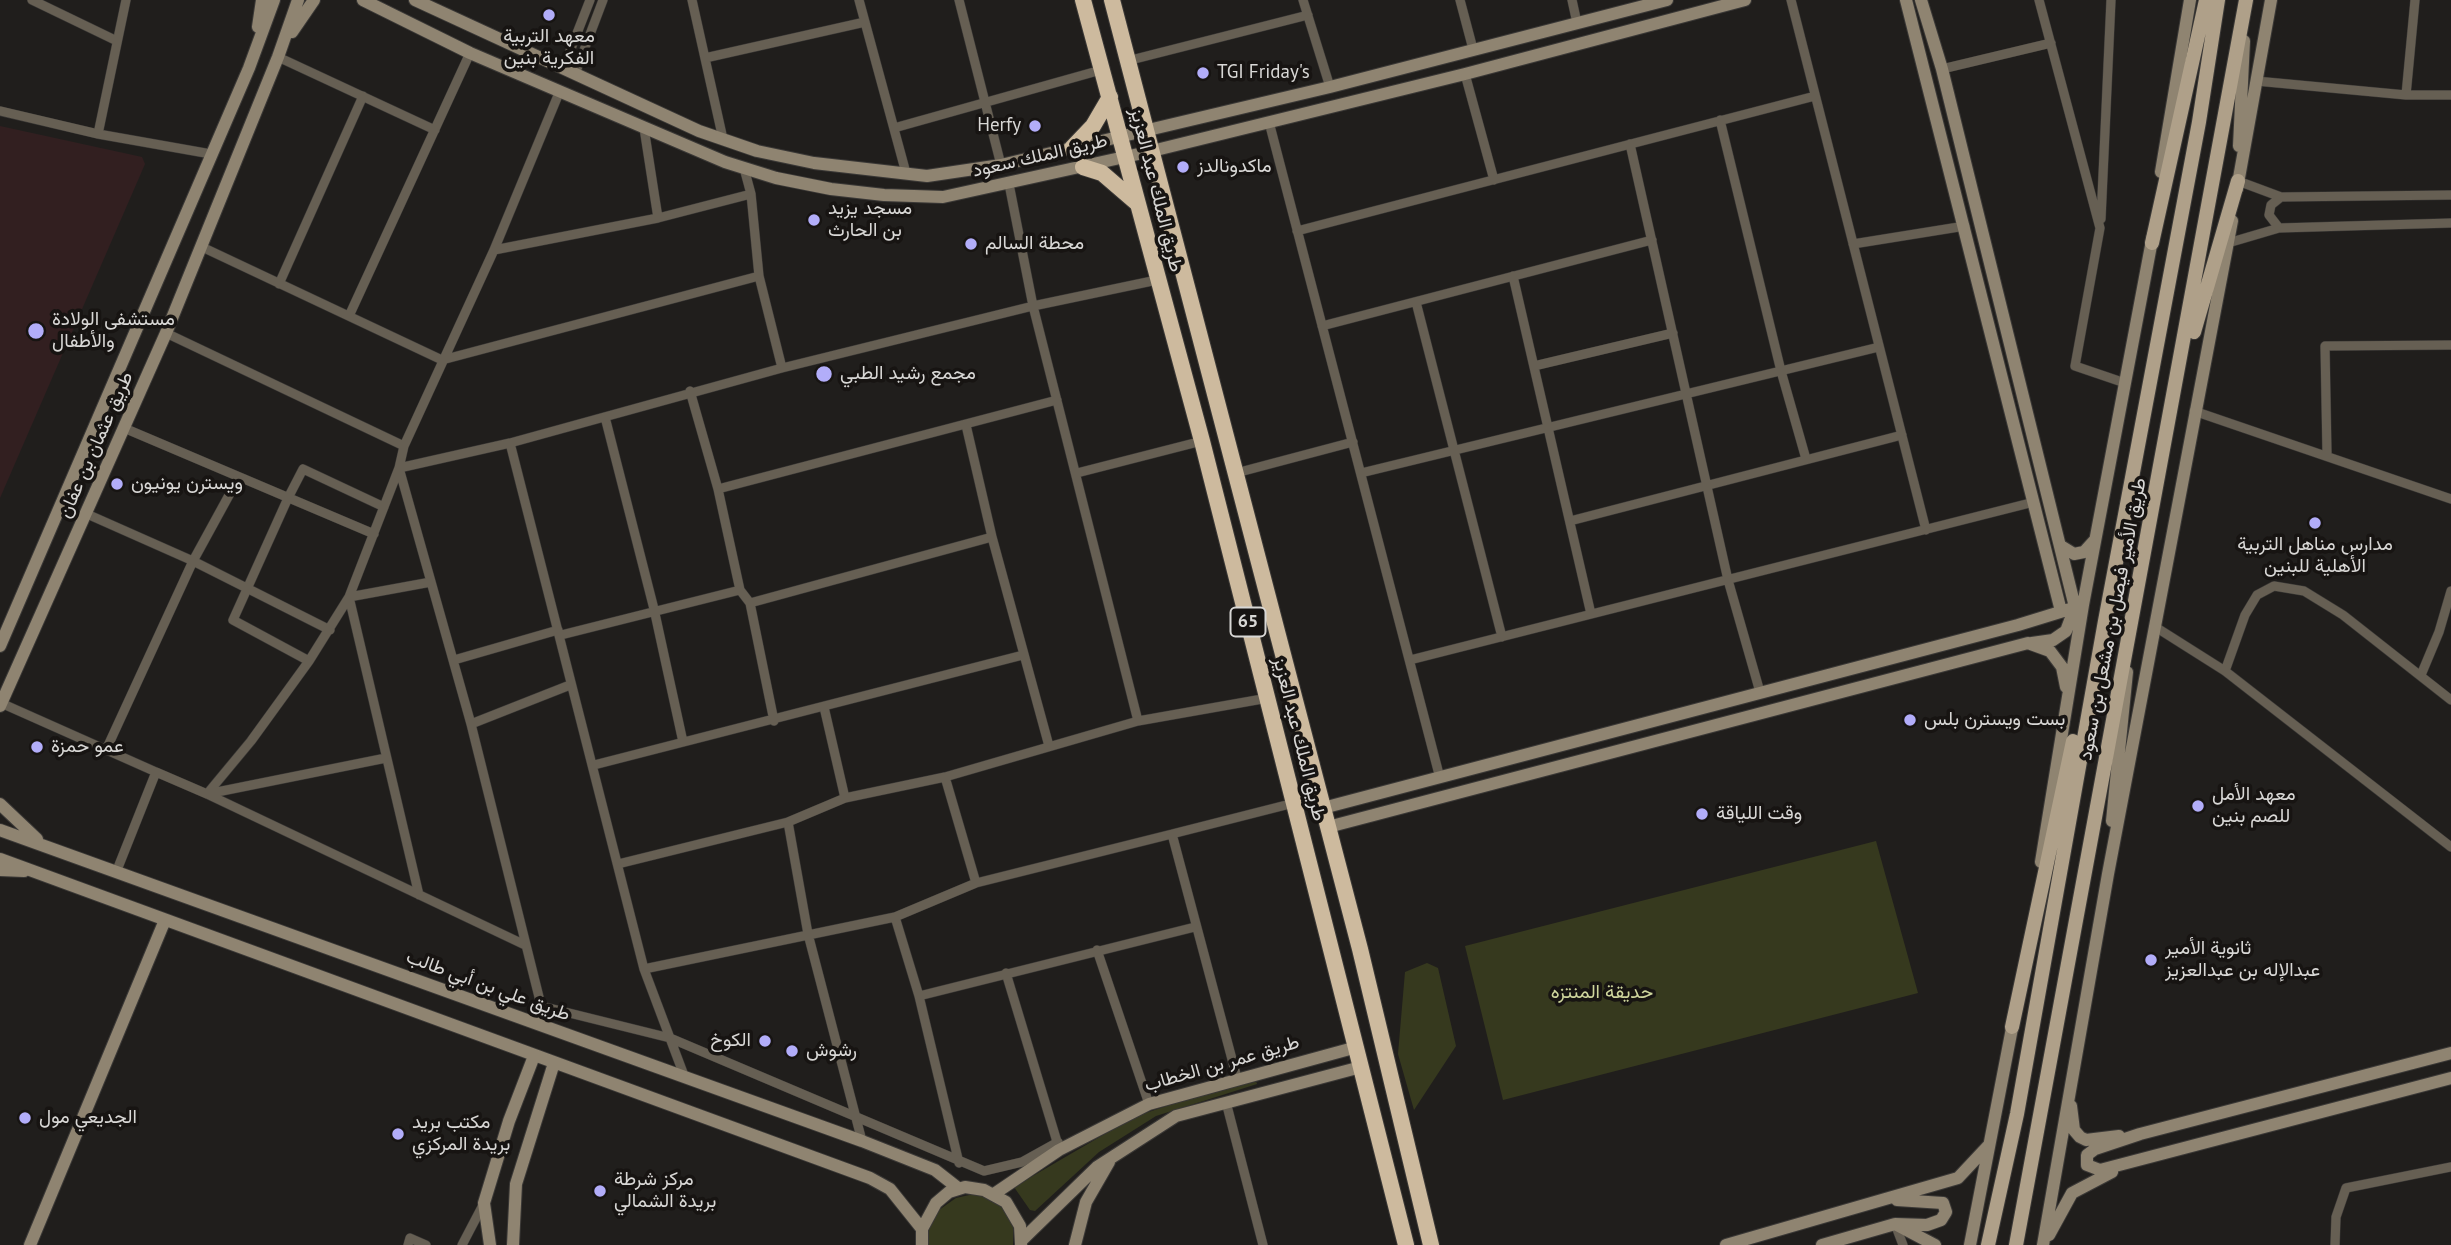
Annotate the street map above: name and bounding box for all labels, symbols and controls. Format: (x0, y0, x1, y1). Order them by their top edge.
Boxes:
marker: معهد التربية الفكرية بنين (541, 7, 557, 23)
place label: معهد التربية الفكرية بنين (503, 26, 595, 70)
place label: TGI Friday's (1217, 62, 1310, 84)
marker: TGI Friday's (1195, 65, 1211, 81)
street label: طريق الملك عبد العزيز (1125, 106, 1187, 274)
place label: Herfy (977, 115, 1021, 137)
marker: Herfy (1027, 118, 1043, 134)
street label: طريق الملك سعود (970, 129, 1110, 183)
place label: ماكدونالدز (1197, 156, 1272, 178)
marker: ماكدونالدز (1175, 159, 1191, 175)
place label: مسجد يزيد بن الحارث (828, 198, 912, 242)
marker: مسجد يزيد بن الحارث (806, 212, 822, 228)
place label: محطة السالم (985, 233, 1084, 255)
marker: محطة السالم (963, 236, 979, 252)
place label: مستشفى الولادة والأطفال (52, 309, 175, 353)
marker: مستشفى الولادة والأطفال (26, 321, 46, 341)
place label: مجمع رشيد الطبي (840, 363, 976, 385)
marker: مجمع رشيد الطبي (814, 364, 834, 384)
street label: طريق عثمان بن عفان (54, 368, 138, 522)
place label: ويسترن يونيون (131, 473, 243, 495)
marker: ويسترن يونيون (109, 476, 125, 492)
street label: طريق الأمير فيصل بن مشعل بن سعود (2074, 476, 2152, 762)
marker: مدارس مناهل التربية الأهلية للبنين (2307, 515, 2323, 531)
place label: مدارس مناهل التربية الأهلية للبنين (2237, 534, 2393, 578)
road number: 65 (1230, 608, 1266, 636)
street label: طريق الملك عبد العزيز (1268, 655, 1330, 823)
place label: بست ويسترن بلس (1924, 709, 2065, 731)
marker: بست ويسترن بلس (1902, 712, 1918, 728)
place label: عمو حمزة (51, 736, 124, 758)
marker: عمو حمزة (29, 739, 45, 755)
place label: معهد الأمل للصم بنين (2212, 784, 2296, 828)
marker: معهد الأمل للصم بنين (2190, 798, 2206, 814)
place label: وقت اللياقة (1716, 803, 1802, 825)
marker: وقت اللياقة (1694, 806, 1710, 822)
place label: ثانوية الأمير عبدالإله بن عبدالعزيز (2165, 938, 2320, 982)
street label: طريق علي بن أبي طالب (403, 946, 573, 1026)
marker: ثانوية الأمير عبدالإله بن عبدالعزيز (2143, 952, 2159, 968)
park label: حديقة المنتزه (1551, 982, 1653, 1004)
place label: الكوخ (710, 1030, 751, 1052)
street label: طريق عمر بن الخطاب (1142, 1031, 1302, 1097)
marker: الكوخ (757, 1033, 773, 1049)
place label: رشوش (806, 1040, 857, 1062)
marker: رشوش (784, 1043, 800, 1059)
place label: الجديعي مول (39, 1107, 137, 1129)
marker: الجديعي مول (17, 1110, 33, 1126)
place label: مكتب بريد بريدة المركزي (412, 1112, 510, 1156)
marker: مكتب بريد بريدة المركزي (390, 1126, 406, 1142)
place label: مركز شرطة بريدة الشمالي (614, 1169, 716, 1213)
marker: مركز شرطة بريدة الشمالي (592, 1183, 608, 1199)

